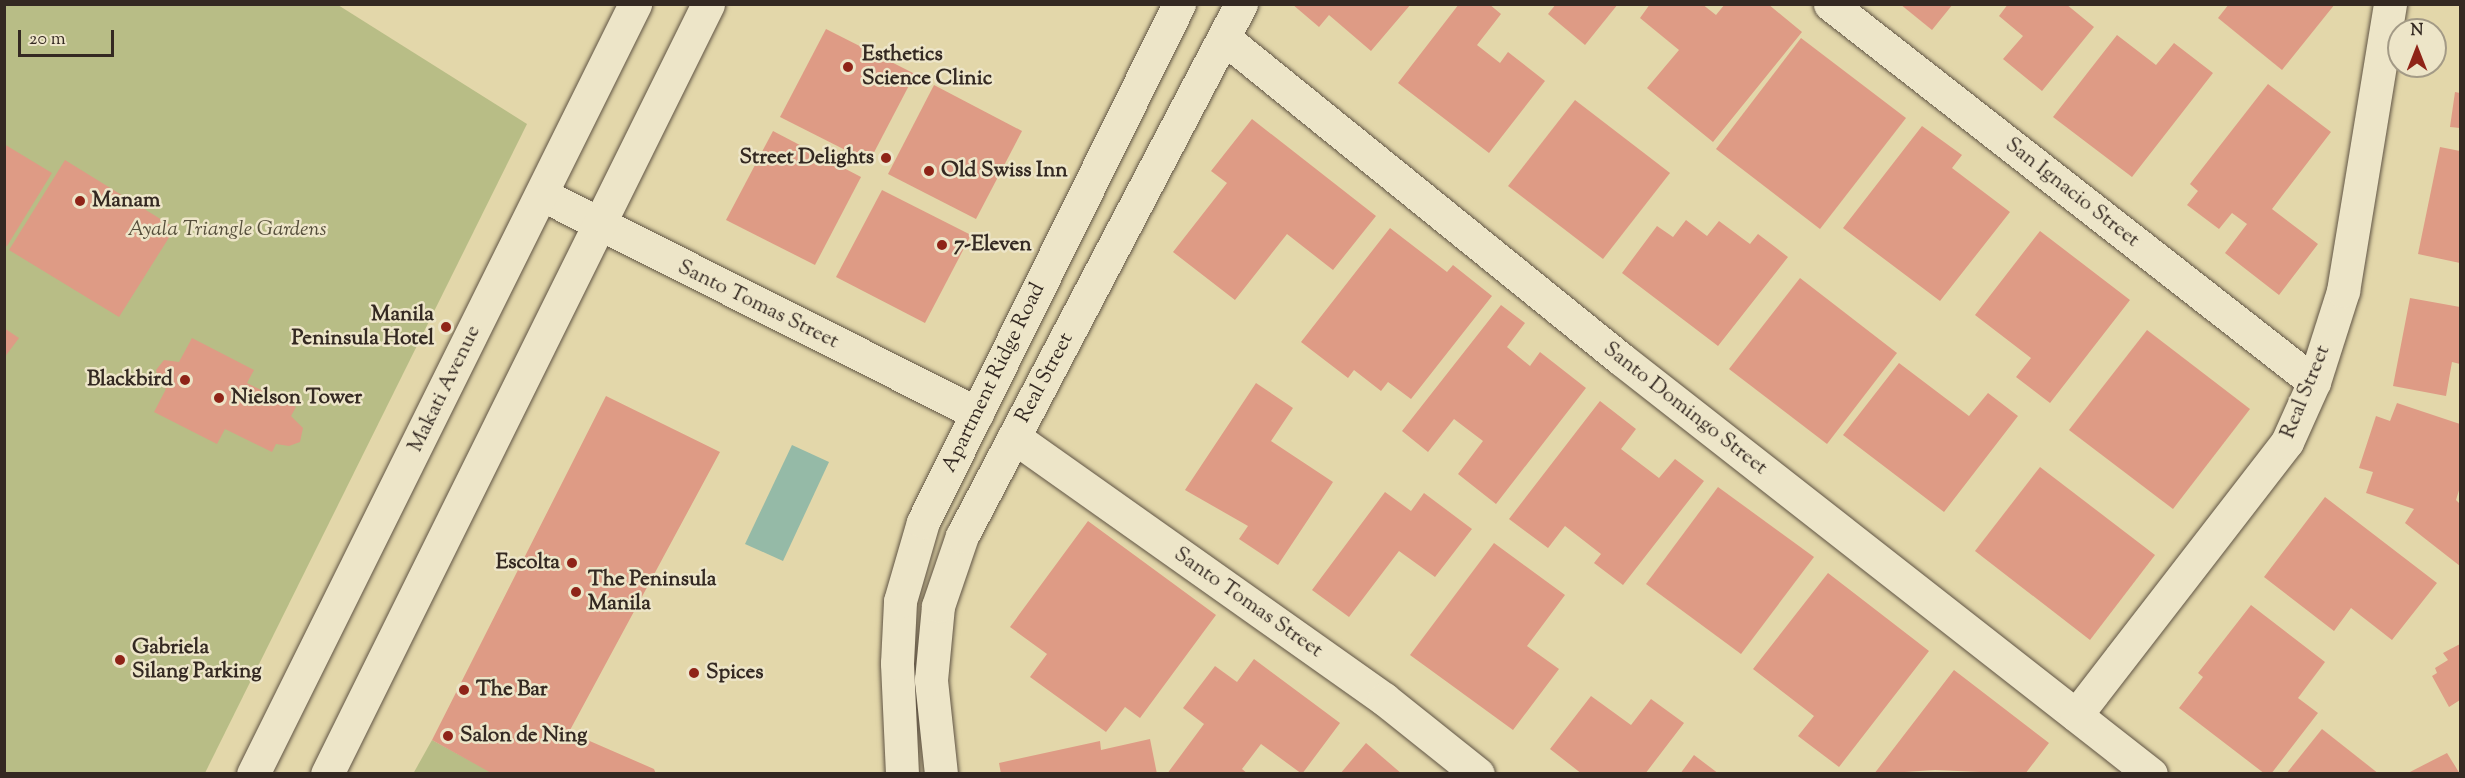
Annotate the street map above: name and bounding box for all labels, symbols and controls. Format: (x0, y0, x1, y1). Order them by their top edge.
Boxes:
scale bar (21, 18, 117, 56)
north arrow (2387, 18, 2447, 78)
text: N (2411, 20, 2423, 43)
text: 20 m (29, 27, 66, 53)
place label: Esthetics Science Clinic (862, 42, 992, 92)
marker: Esthetics Science Clinic (839, 58, 857, 76)
street label: San Ignacio Street (2000, 133, 2144, 253)
place label: Street Delights (739, 145, 874, 171)
marker: Street Delights (879, 151, 893, 165)
place label: Old Swiss Inn (941, 158, 1068, 184)
marker: Old Swiss Inn (922, 164, 936, 178)
place label: Manam (92, 188, 160, 214)
marker: Manam (73, 194, 87, 208)
park label: Ayala Triangle Gardens (127, 217, 327, 243)
place label: 7-Eleven (954, 232, 1032, 258)
marker: 7-Eleven (935, 238, 949, 252)
street label: Santo Tomas Street (673, 255, 843, 355)
street label: Apartment Ridge Road (937, 279, 1051, 477)
place label: Manila Peninsula Hotel (291, 302, 434, 352)
marker: Manila Peninsula Hotel (439, 320, 453, 334)
street label: Makati Avenue (403, 322, 487, 456)
street label: Real Street (1011, 329, 1079, 427)
street label: Santo Domingo Street (1598, 337, 1772, 481)
street label: Real Street (2276, 342, 2336, 442)
place label: Blackbird (87, 367, 173, 393)
marker: Blackbird (178, 373, 192, 387)
place label: Nielson Tower (231, 385, 362, 411)
marker: Nielson Tower (212, 391, 226, 405)
street label: Santo Tomas Street (1169, 542, 1327, 664)
place label: Escolta (496, 550, 560, 576)
marker: Escolta (565, 556, 579, 570)
place label: The Peninsula Manila (588, 567, 717, 617)
marker: The Peninsula Manila (569, 585, 583, 599)
place label: Gabriela Silang Parking (132, 635, 262, 685)
marker: Gabriela Silang Parking (113, 653, 127, 667)
place label: Spices (706, 660, 764, 686)
marker: Spices (687, 666, 701, 680)
place label: The Bar (476, 677, 548, 703)
marker: The Bar (457, 683, 471, 697)
place label: Salon de Ning (460, 723, 587, 749)
marker: Salon de Ning (441, 729, 455, 743)

